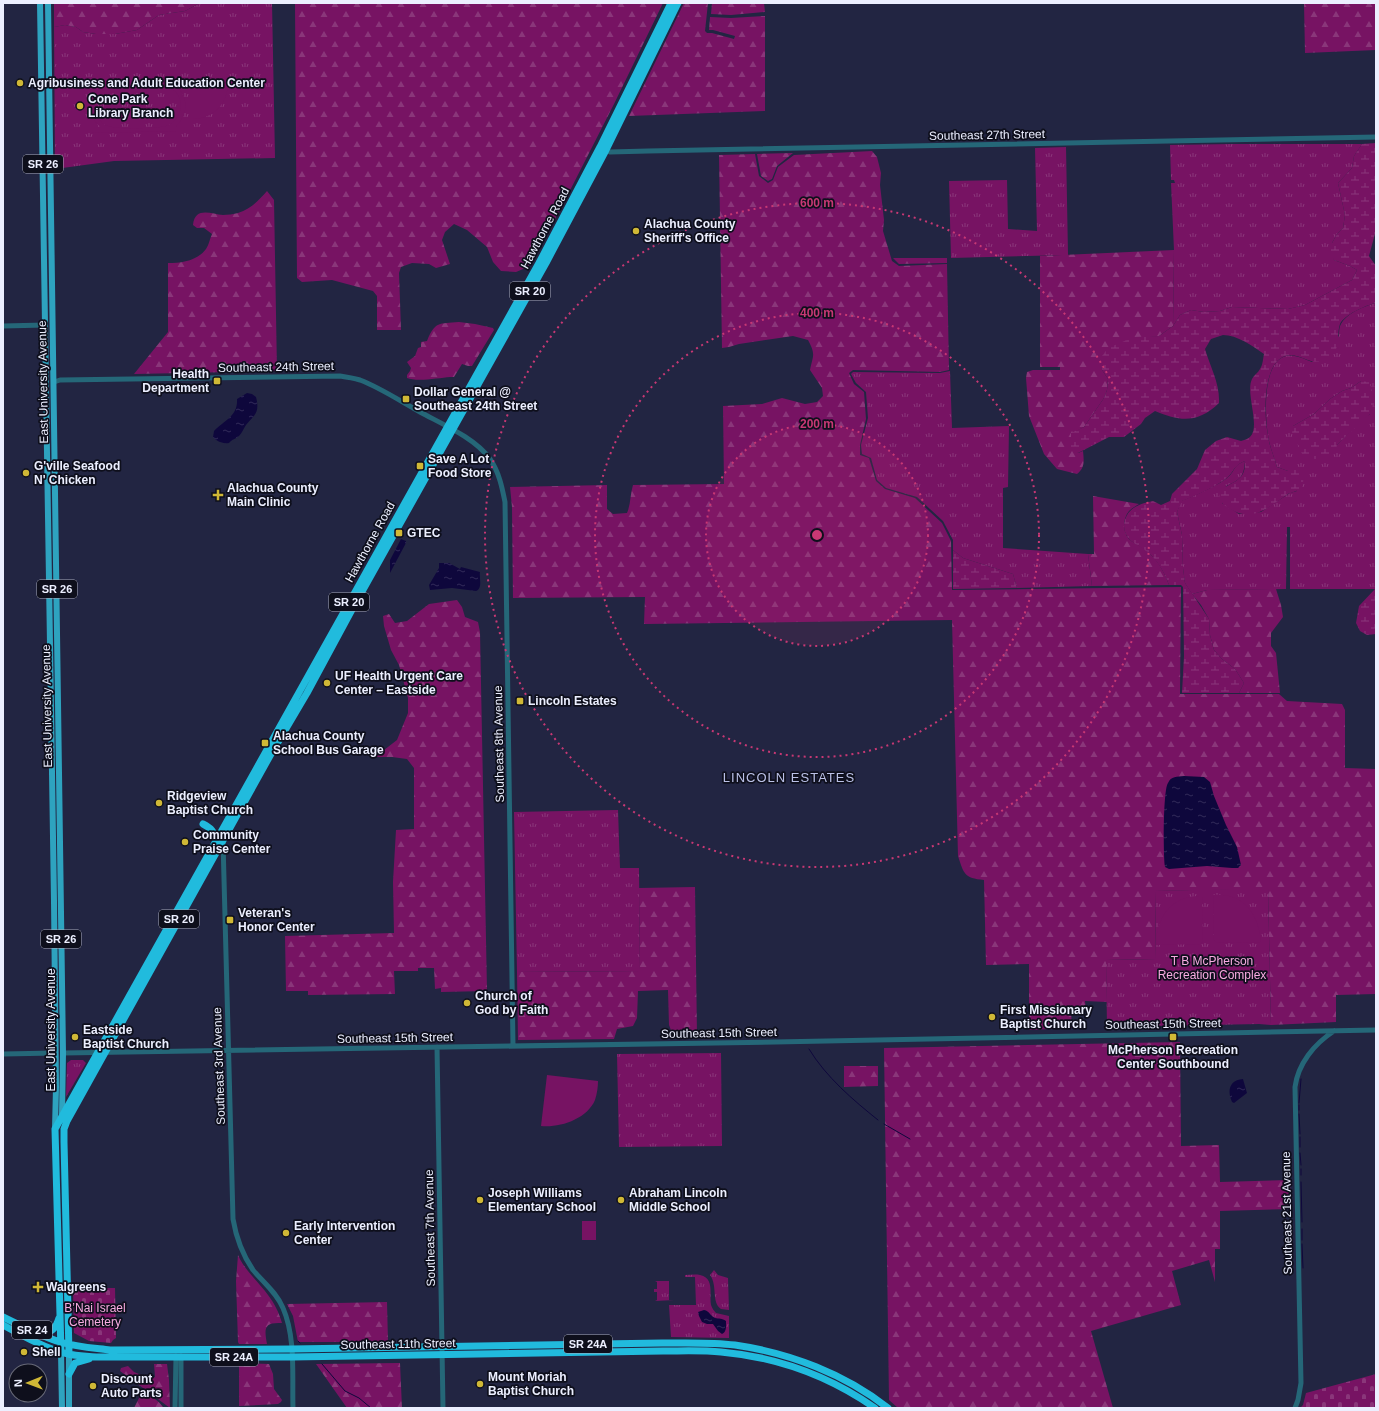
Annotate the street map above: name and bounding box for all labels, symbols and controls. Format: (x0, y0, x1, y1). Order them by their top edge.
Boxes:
place label: Agribusiness and Adult Education Center (28, 76, 265, 90)
marker: Agribusiness and Adult Education Center (15, 78, 25, 88)
place label: Cone Park Library Branch (88, 92, 173, 120)
marker: Cone Park Library Branch (75, 101, 85, 111)
street label: Southeast 27th Street (929, 127, 1046, 143)
road number: SR 26 (23, 155, 63, 173)
street label: Hawthorne Road (518, 185, 572, 271)
text: 600 m (800, 196, 834, 210)
place label: Alachua County Sheriff's Office (644, 217, 736, 245)
marker: Alachua County Sheriff's Office (631, 226, 641, 236)
road number: SR 20 (510, 282, 550, 300)
text: 400 m (800, 306, 834, 320)
street label: East University Avenue (35, 320, 51, 444)
street label: Southeast 24th Street (218, 359, 335, 375)
place label: Health Department (142, 367, 209, 395)
marker: Health Department (212, 376, 222, 386)
place label: Dollar General @ Southeast 24th Street (414, 385, 537, 413)
marker: Dollar General @ Southeast 24th Street (401, 394, 411, 404)
text: 200 m (800, 417, 834, 431)
place label: Save A Lot Food Store (428, 452, 492, 480)
place label: G'ville Seafood N' Chicken (34, 459, 120, 487)
marker: Save A Lot Food Store (415, 461, 425, 471)
marker: G'ville Seafood N' Chicken (21, 468, 31, 478)
place label: Alachua County Main Clinic (227, 481, 319, 509)
marker: Alachua County Main Clinic (212, 489, 224, 501)
street label: Hawthorne Road (342, 499, 398, 585)
place label: GTEC (407, 526, 441, 540)
marker: GTEC (394, 528, 404, 538)
centre of rings (810, 528, 824, 542)
road number: SR 26 (37, 580, 77, 598)
road number: SR 20 (329, 593, 369, 611)
street label: East University Avenue (39, 644, 55, 768)
place label: UF Health Urgent Care Center – Eastside (335, 669, 463, 697)
marker: UF Health Urgent Care Center – Eastside (322, 678, 332, 688)
street label: Southeast 8th Avenue (491, 685, 507, 803)
place label: Lincoln Estates (528, 694, 617, 708)
marker: Lincoln Estates (515, 696, 525, 706)
place label: Alachua County School Bus Garage (273, 729, 384, 757)
marker: Alachua County School Bus Garage (260, 738, 270, 748)
district label: LINCOLN ESTATES (723, 770, 855, 785)
place label: Ridgeview Baptist Church (167, 789, 253, 817)
marker: Ridgeview Baptist Church (154, 798, 164, 808)
place label: Community Praise Center (193, 828, 271, 856)
marker: Community Praise Center (180, 837, 190, 847)
place label: Veteran's Honor Center (238, 906, 315, 934)
road number: SR 20 (159, 910, 199, 928)
marker: Veteran's Honor Center (225, 915, 235, 925)
road number: SR 26 (41, 930, 81, 948)
park label: T B McPherson Recreation Complex (1158, 954, 1266, 982)
street label: East University Avenue (44, 968, 58, 1092)
place label: Church of God by Faith (475, 989, 548, 1017)
marker: Church of God by Faith (462, 998, 472, 1008)
place label: First Missionary Baptist Church (1000, 1003, 1092, 1031)
street label: Southeast 3rd Avenue (210, 1007, 228, 1125)
marker: First Missionary Baptist Church (987, 1012, 997, 1022)
street label: Southeast 15th Street (1105, 1016, 1222, 1032)
place label: Eastside Baptist Church (83, 1023, 169, 1051)
street label: Southeast 15th Street (661, 1025, 778, 1041)
street label: Southeast 15th Street (337, 1030, 454, 1046)
marker: Eastside Baptist Church (70, 1032, 80, 1042)
marker: McPherson Recreation Center Southbound (1168, 1032, 1178, 1042)
place label: McPherson Recreation Center Southbound (1108, 1043, 1238, 1071)
street label: Southeast 21st Avenue (1279, 1151, 1295, 1275)
street label: Southeast 7th Avenue (422, 1169, 438, 1287)
place label: Joseph Williams Elementary School (488, 1186, 596, 1214)
place label: Abraham Lincoln Middle School (629, 1186, 727, 1214)
marker: Joseph Williams Elementary School (475, 1195, 485, 1205)
marker: Abraham Lincoln Middle School (616, 1195, 626, 1205)
place label: Early Intervention Center (294, 1219, 395, 1247)
marker: Early Intervention Center (281, 1228, 291, 1238)
place label: Walgreens (46, 1280, 107, 1294)
marker: Walgreens (33, 1282, 43, 1292)
park label: B’Nai Israel Cemetery (64, 1301, 126, 1329)
road number: SR 24 (12, 1321, 52, 1339)
road number: SR 24A (564, 1335, 612, 1353)
street label: Southeast 11th Street (340, 1336, 456, 1352)
place label: Shell (32, 1345, 61, 1359)
marker: Shell (19, 1347, 29, 1357)
road number: SR 24A (210, 1348, 258, 1366)
north arrow (8, 1363, 48, 1403)
place label: Mount Moriah Baptist Church (488, 1370, 574, 1398)
place label: Discount Auto Parts (101, 1372, 162, 1400)
text: N (12, 1379, 24, 1387)
marker: Mount Moriah Baptist Church (475, 1379, 485, 1389)
marker: Discount Auto Parts (88, 1381, 98, 1391)

